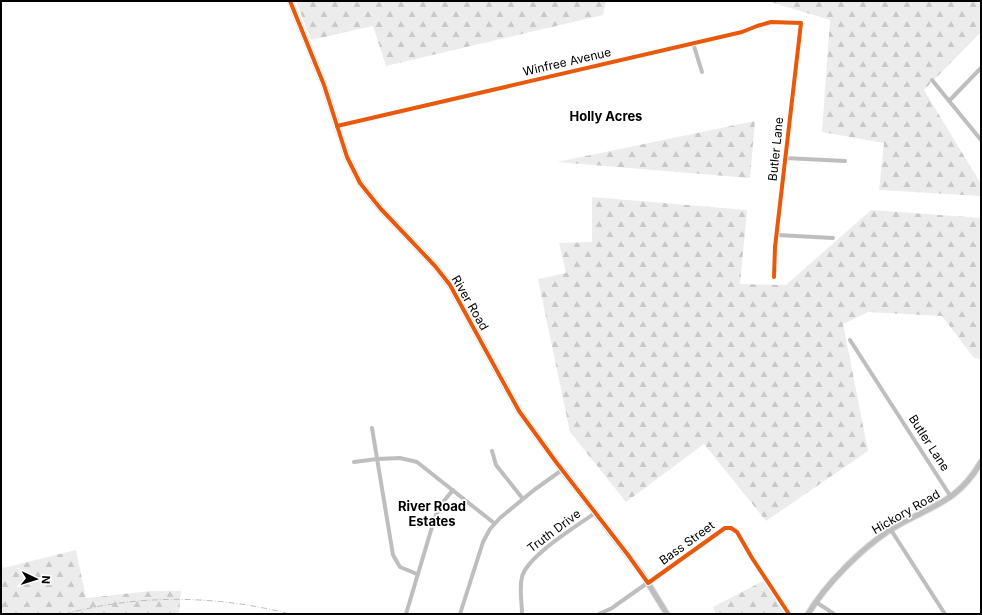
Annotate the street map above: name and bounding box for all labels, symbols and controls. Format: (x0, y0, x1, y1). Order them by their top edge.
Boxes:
street label: Winfree Avenue (521, 44, 612, 79)
district label: Holly Acres (570, 108, 642, 124)
street label: Butler Lane (765, 116, 786, 182)
street label: River Road (449, 273, 492, 333)
street label: Butler Lane (906, 412, 953, 474)
street label: Hickory Road (869, 486, 942, 537)
district label: River Road Estates (398, 498, 466, 529)
street label: Truth Drive (524, 506, 583, 556)
street label: Bass Street (656, 518, 717, 568)
north arrow (16, 559, 56, 599)
text: N (39, 575, 53, 584)

